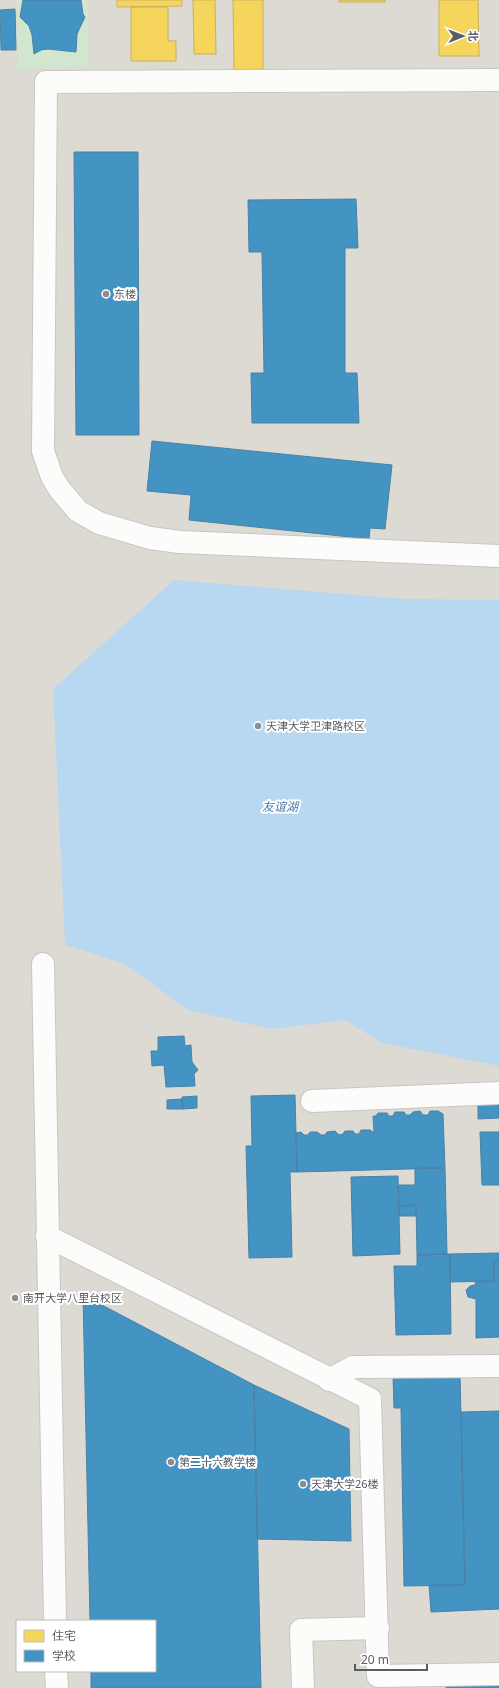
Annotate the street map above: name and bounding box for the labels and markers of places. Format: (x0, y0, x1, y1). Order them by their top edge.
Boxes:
place label: 东楼 (114, 286, 136, 301)
marker: 东楼 (101, 289, 111, 299)
place label: 天津大学卫津路校区 (266, 718, 365, 733)
marker: 天津大学卫津路校区 (253, 721, 263, 731)
place label: 南开大学八里台校区 (23, 1290, 122, 1305)
marker: 南开大学八里台校区 (10, 1293, 20, 1303)
place label: 第二十六教学楼 (179, 1454, 256, 1469)
marker: 第二十六教学楼 (166, 1457, 176, 1467)
place label: 天津大学26楼 (311, 1476, 379, 1491)
marker: 天津大学26楼 (298, 1479, 308, 1489)

